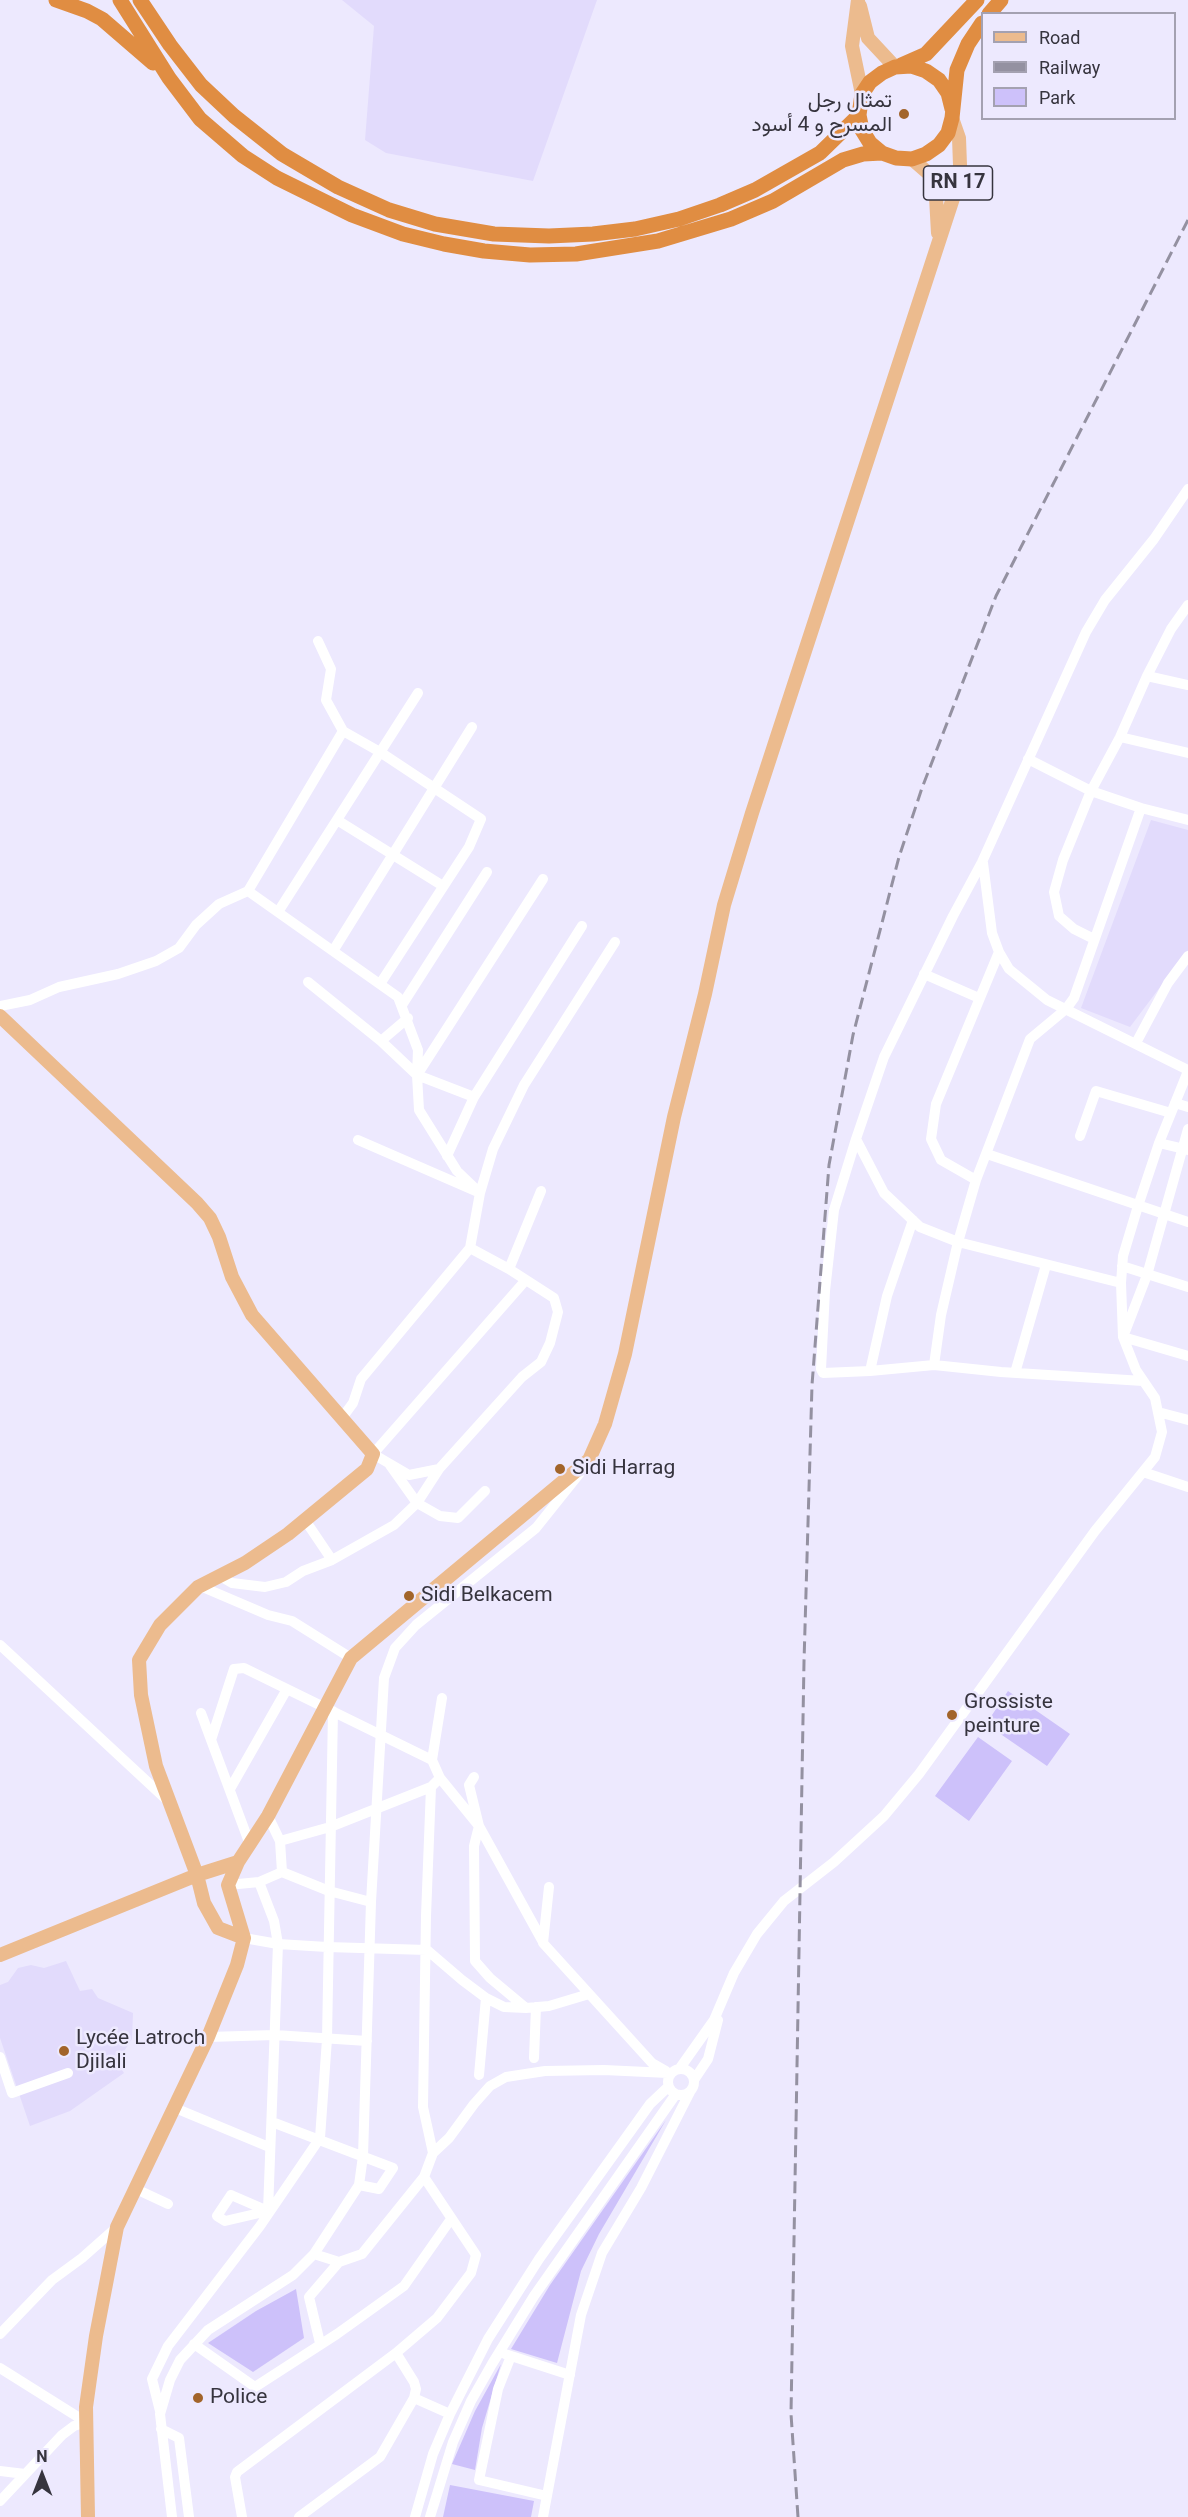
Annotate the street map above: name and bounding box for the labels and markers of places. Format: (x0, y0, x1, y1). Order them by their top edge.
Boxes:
place label: تمثال رجل المسرح و 4 أسود (752, 89, 892, 139)
marker: تمثال رجل المسرح و 4 أسود (897, 107, 911, 121)
place label: Sidi Harrag (572, 1456, 675, 1482)
marker: Sidi Harrag (553, 1462, 567, 1476)
place label: Sidi Belkacem (421, 1583, 553, 1609)
marker: Sidi Belkacem (402, 1589, 416, 1603)
place label: Grossiste peinture (964, 1690, 1053, 1740)
marker: Grossiste peinture (945, 1708, 959, 1722)
place label: Lycée Latroch Djilali (76, 2026, 205, 2076)
marker: Lycée Latroch Djilali (57, 2044, 71, 2058)
place label: Police (210, 2385, 267, 2411)
marker: Police (191, 2391, 205, 2405)

